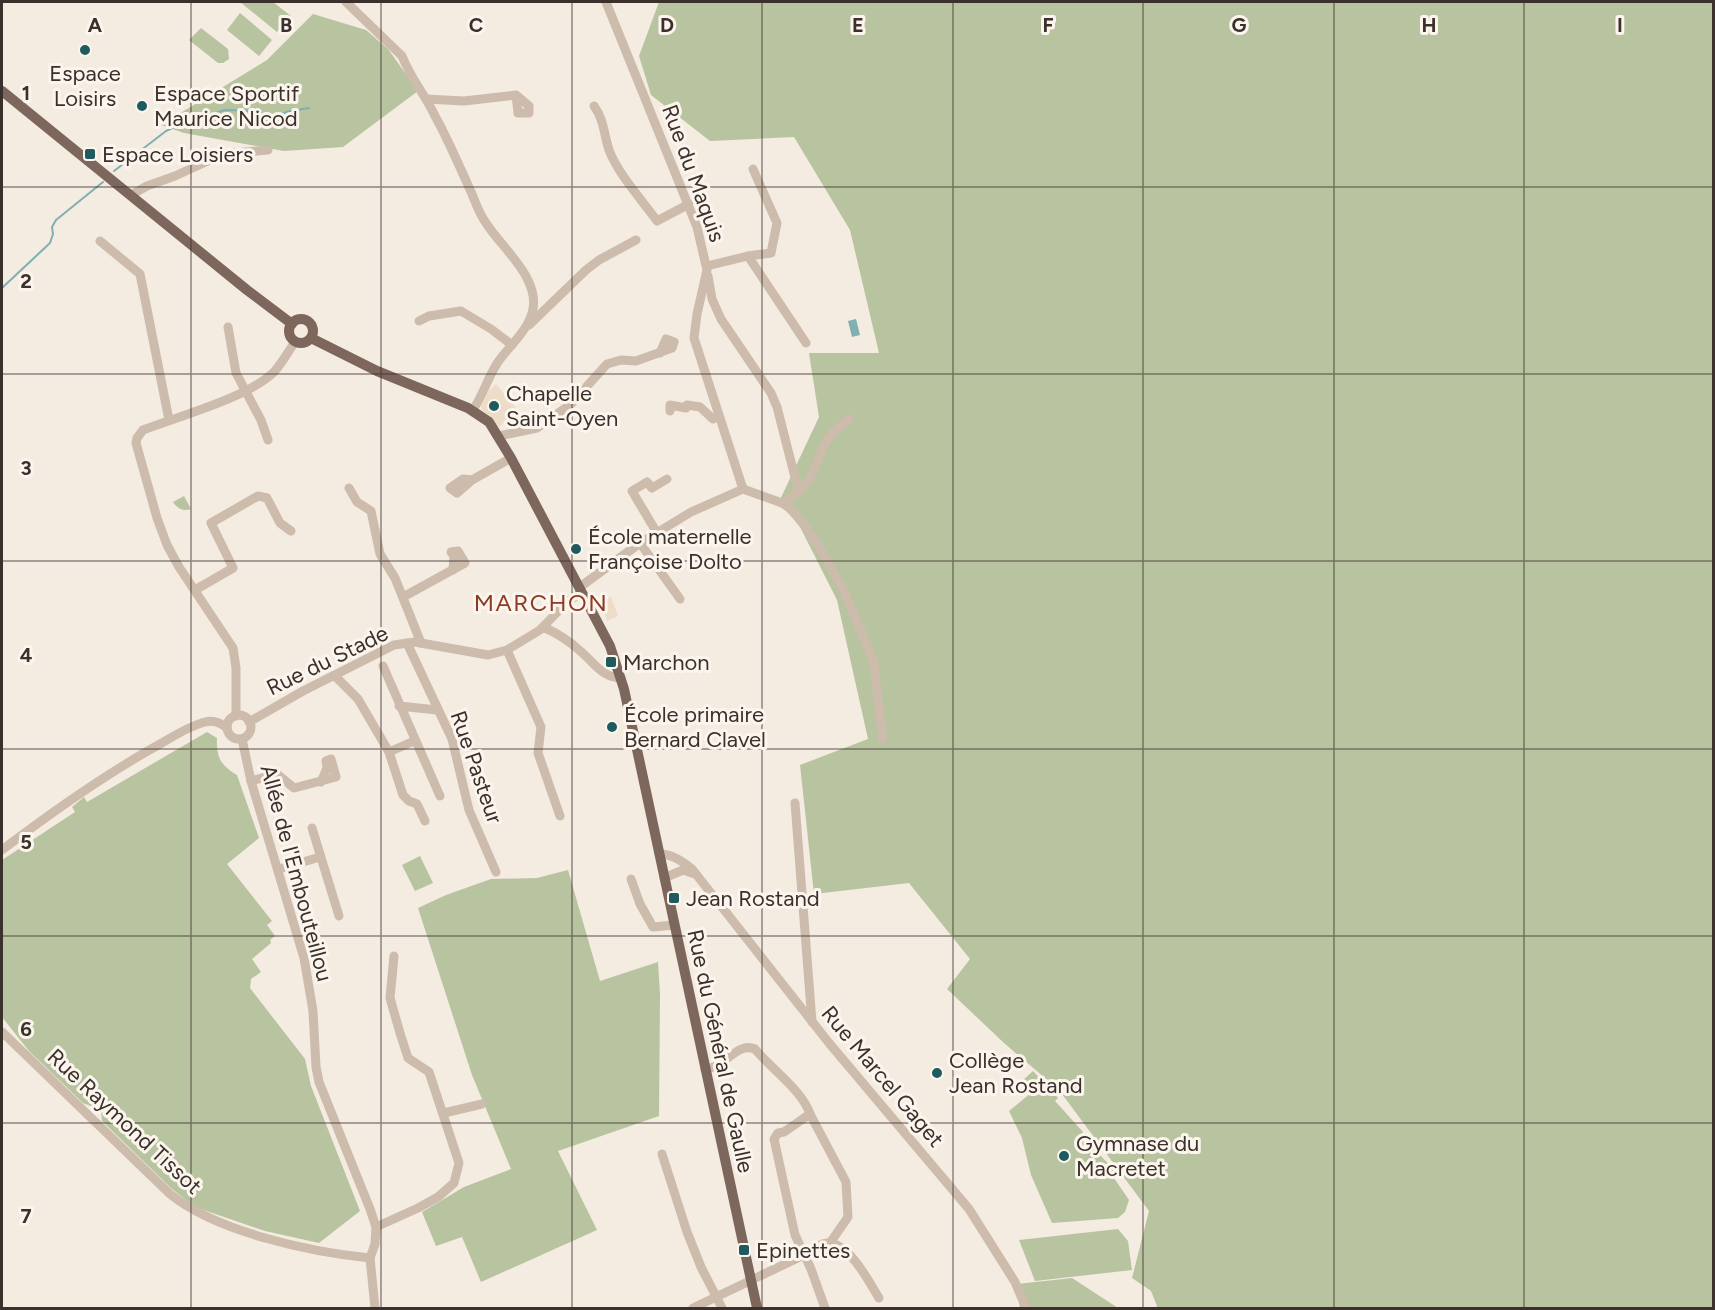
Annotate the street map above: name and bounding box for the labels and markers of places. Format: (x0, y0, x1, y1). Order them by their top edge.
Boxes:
marker: Espace Loisirs (78, 43, 92, 57)
place label: Espace Loisirs (49, 60, 121, 112)
place label: Espace Sportif Maurice Nicod (154, 80, 300, 132)
marker: Espace Sportif Maurice Nicod (135, 99, 149, 113)
place label: Espace Loisiers (102, 141, 253, 168)
marker: Espace Loisiers (83, 147, 97, 161)
place label: Chapelle Saint-Oyen (506, 380, 618, 432)
marker: Chapelle Saint-Oyen (487, 399, 501, 413)
place label: École maternelle Françoise Dolto (588, 523, 752, 575)
marker: École maternelle Françoise Dolto (569, 542, 583, 556)
place label: Marchon (623, 649, 709, 676)
marker: Marchon (604, 655, 618, 669)
place label: École primaire Bernard Clavel (624, 701, 766, 753)
marker: École primaire Bernard Clavel (605, 720, 619, 734)
place label: Jean Rostand (686, 885, 820, 912)
marker: Jean Rostand (667, 891, 681, 905)
place label: Collège Jean Rostand (949, 1047, 1083, 1099)
marker: Collège Jean Rostand (930, 1066, 944, 1080)
place label: Gymnase du Macretet (1076, 1130, 1199, 1182)
marker: Gymnase du Macretet (1057, 1149, 1071, 1163)
place label: Epinettes (756, 1237, 850, 1264)
marker: Epinettes (737, 1243, 751, 1257)

